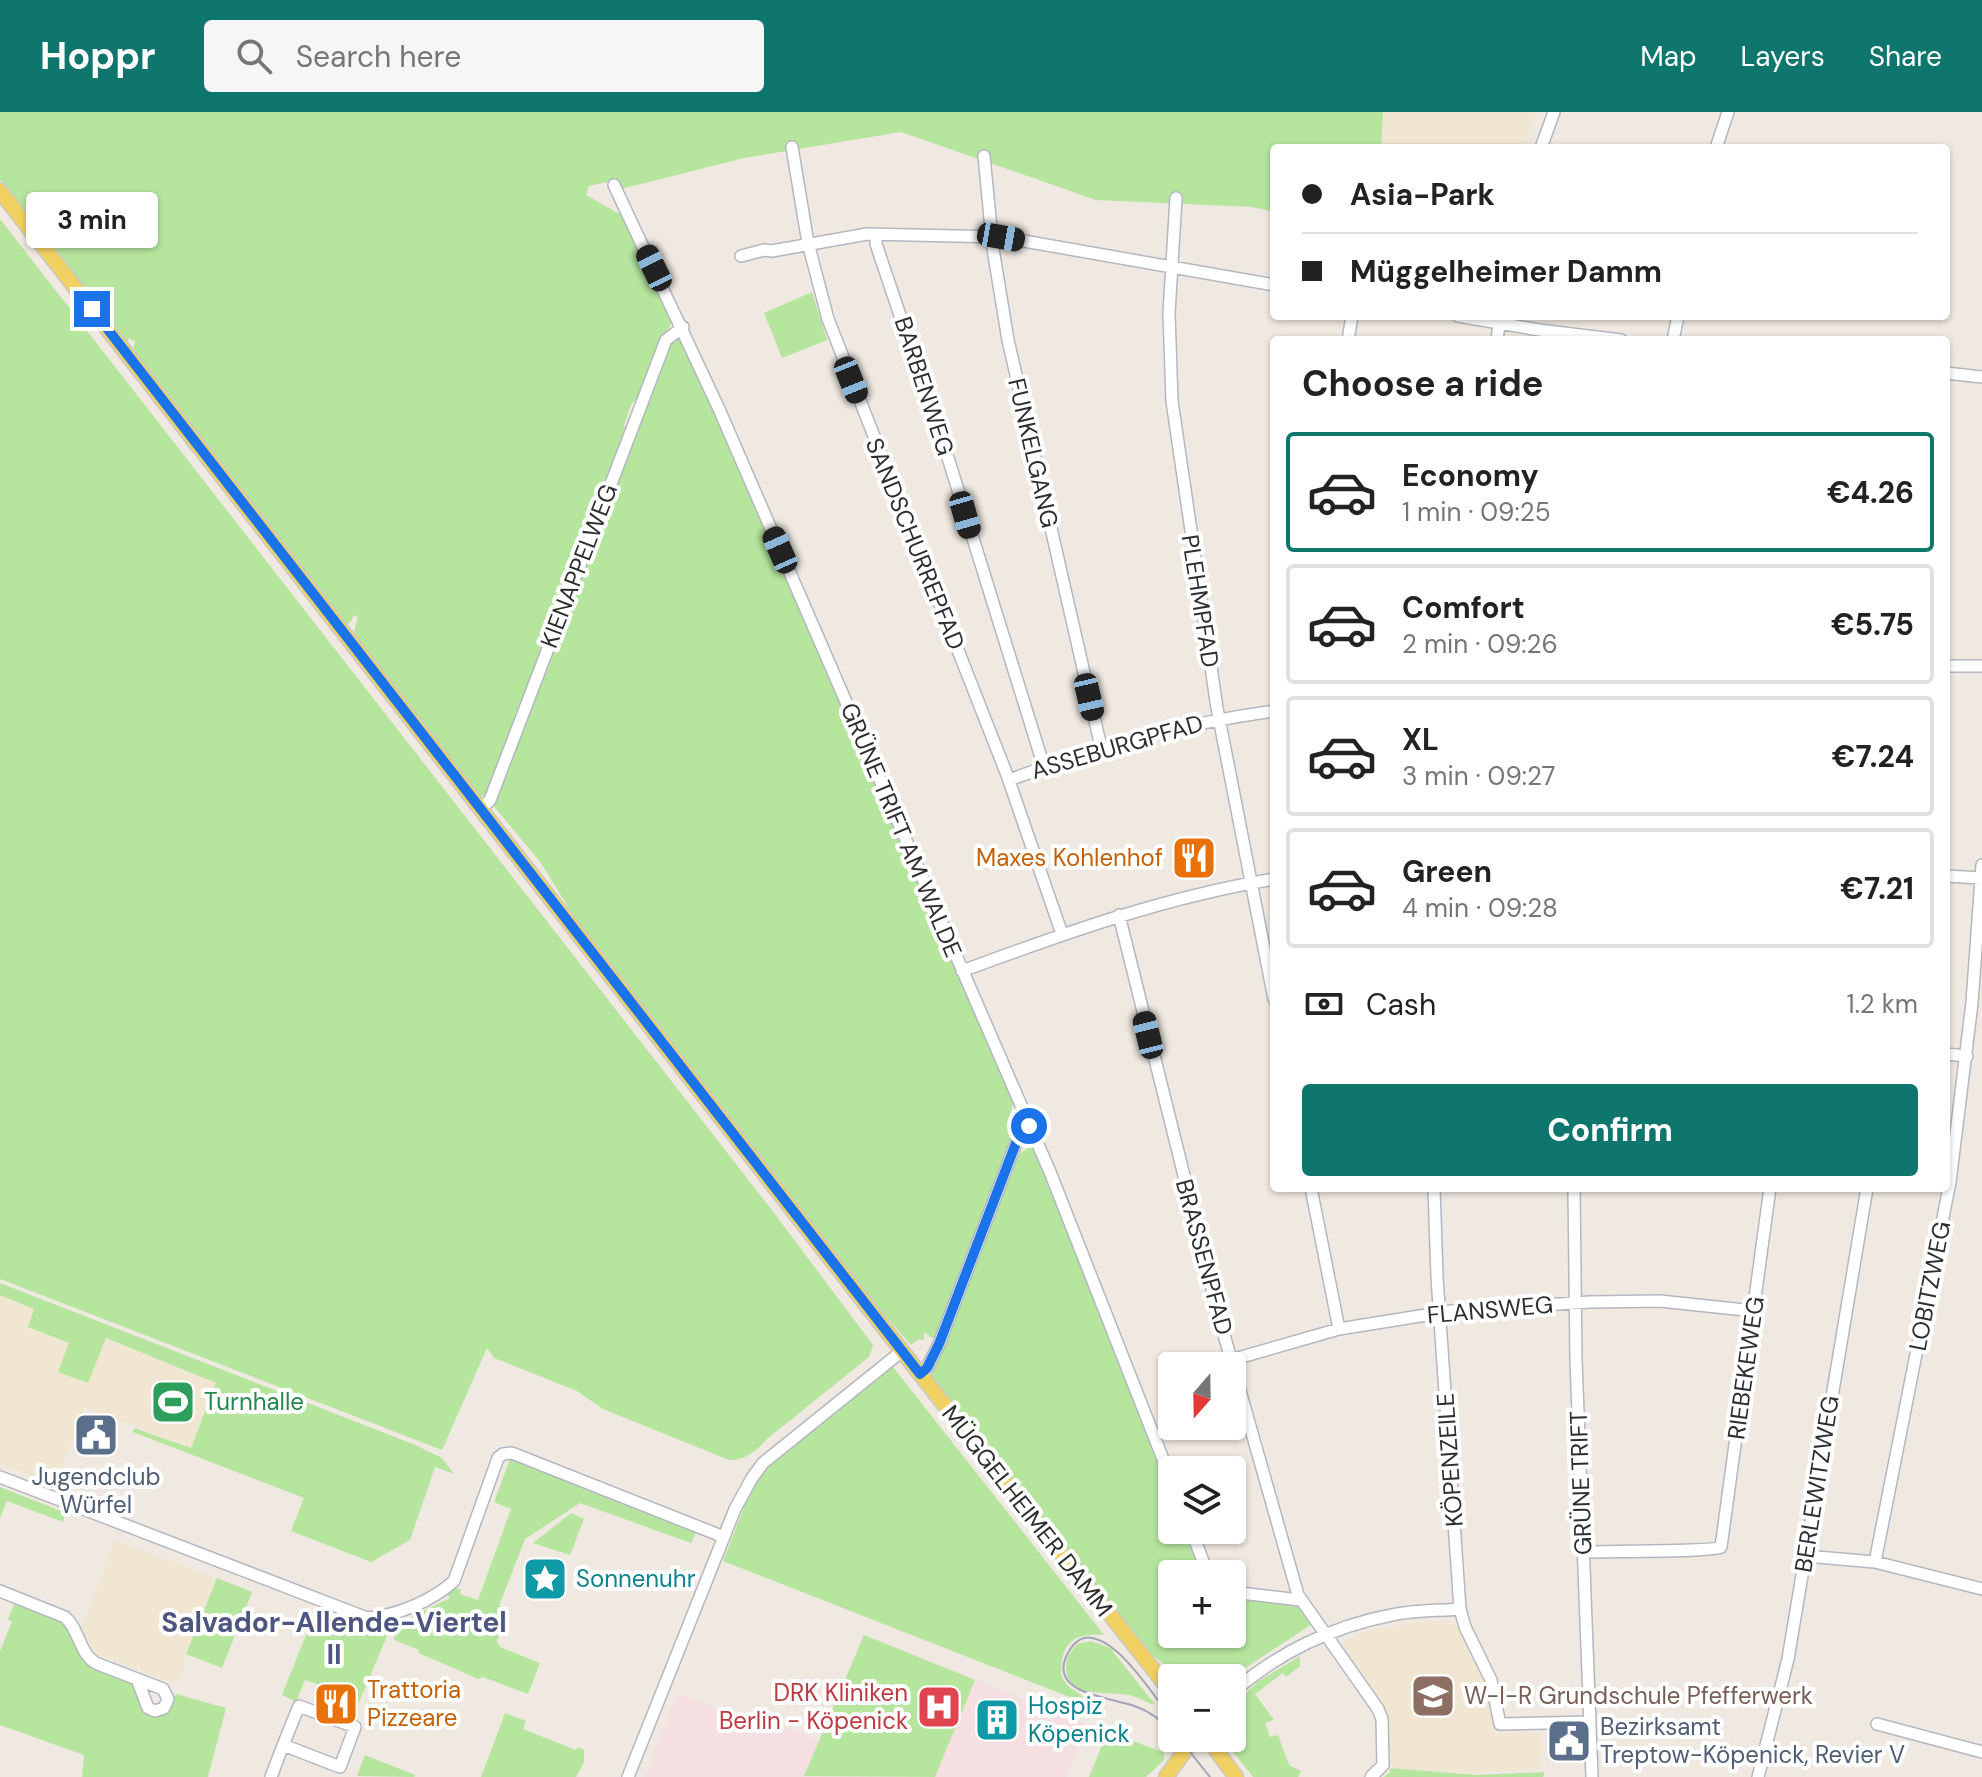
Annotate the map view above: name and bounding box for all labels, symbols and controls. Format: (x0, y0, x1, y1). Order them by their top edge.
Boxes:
search box (204, 20, 764, 92)
text: Hoppr (40, 31, 156, 81)
icon: search (232, 34, 276, 78)
text: Search here (296, 37, 461, 76)
text: Map (1640, 38, 1697, 75)
text: Layers (1741, 38, 1825, 75)
text: Share (1869, 38, 1942, 75)
text: Asia-Park (1350, 175, 1495, 214)
callout: 3 min (26, 193, 158, 249)
text: 3 min (57, 203, 127, 237)
car (975, 221, 1027, 253)
car (633, 241, 675, 295)
text: Müggelheimer Damm (1350, 252, 1662, 291)
route end (74, 291, 110, 327)
street label: BARBENWEG (887, 313, 961, 459)
car (831, 353, 871, 407)
text: Choose a ride (1302, 360, 1543, 407)
street label: FUNKELGANG (1001, 375, 1066, 531)
street label: SANDSCHURREPFAD (859, 433, 972, 654)
icon: car (1306, 456, 1378, 528)
text: Economy (1402, 456, 1539, 495)
text: €4.26 (1827, 473, 1914, 512)
street label: KIENAPPELWEG (533, 479, 624, 652)
car (947, 489, 983, 541)
text: 1 min · 09:25 (1402, 495, 1551, 529)
car (759, 523, 801, 577)
street label: PLEHMPFAD (1175, 532, 1226, 670)
icon: car (1306, 588, 1378, 660)
text: Comfort (1402, 588, 1525, 627)
text: €5.75 (1831, 605, 1914, 644)
text: 2 min · 09:26 (1402, 627, 1558, 661)
car (1072, 671, 1106, 723)
street label: GRÜNE TRIFT AM WALDE (834, 698, 969, 962)
street label: ASSEBURGPFAD (1027, 707, 1206, 786)
icon: car (1306, 720, 1378, 792)
text: XL (1402, 720, 1439, 759)
text: €7.24 (1832, 737, 1914, 776)
text: 3 min · 09:27 (1402, 759, 1555, 793)
restaurant icon: Maxes Kohlenhof (1170, 834, 1218, 882)
place label: Maxes Kohlenhof (976, 842, 1163, 873)
icon: car (1306, 852, 1378, 924)
text: Green (1402, 852, 1492, 891)
text: €7.21 (1840, 869, 1914, 908)
text: 4 min · 09:28 (1402, 891, 1558, 925)
icon: cash (1302, 982, 1346, 1026)
text: Cash (1366, 985, 1436, 1024)
text: 1.2 km (1847, 987, 1918, 1021)
car (1131, 1009, 1165, 1061)
button: Confirm (1302, 1084, 1918, 1176)
route start (1011, 1108, 1047, 1144)
street label: BRASSENPFAD (1169, 1176, 1240, 1338)
street label: LOBITZWEG (1902, 1219, 1957, 1353)
street label: FLANSWEG (1426, 1289, 1554, 1330)
street label: RIEBEKEWEG (1720, 1294, 1771, 1441)
north arrow (1158, 1352, 1246, 1440)
map controls (1158, 1352, 1246, 1752)
sports icon: Turnhalle (149, 1378, 197, 1426)
place label: Turnhalle (204, 1386, 304, 1417)
street label: KÖPENZEILE (1429, 1392, 1470, 1528)
street label: BERLEWITZWEG (1787, 1393, 1846, 1575)
street label: MÜGGELHEIMER DAMM (935, 1399, 1120, 1623)
street label: GRÜNE TRIFT (1562, 1410, 1599, 1556)
public building icon: Jugendclub Würfel (72, 1411, 120, 1459)
button: layers (1158, 1456, 1246, 1544)
place label: Jugendclub Würfel (32, 1461, 161, 1520)
place icon: Sonnenuhr (521, 1555, 569, 1603)
button: + (1158, 1560, 1246, 1648)
place label: Sonnenuhr (576, 1563, 696, 1594)
district label: Salvador-Allende-Viertel II (161, 1604, 507, 1673)
button: − (1158, 1664, 1246, 1752)
school or university icon: W-I-R Grundschule Pfefferwerk (1409, 1672, 1457, 1720)
place label: Trattoria Pizzeare (367, 1674, 461, 1733)
place label: DRK Kliniken Berlin - Köpenick (719, 1677, 908, 1736)
restaurant icon: Trattoria Pizzeare (312, 1680, 360, 1728)
place label: W-I-R Grundschule Pfefferwerk (1464, 1680, 1813, 1711)
hospital icon: DRK Kliniken Berlin - Köpenick (915, 1683, 963, 1731)
place label: Hospiz Köpenick (1028, 1690, 1129, 1749)
building icon: Hospiz Köpenick (973, 1696, 1021, 1744)
place label: Bezirksamt Treptow-Köpenick, Revier V (1600, 1711, 1905, 1770)
public building icon: Bezirksamt Treptow-Köpenick, Revier V (1545, 1717, 1593, 1765)

